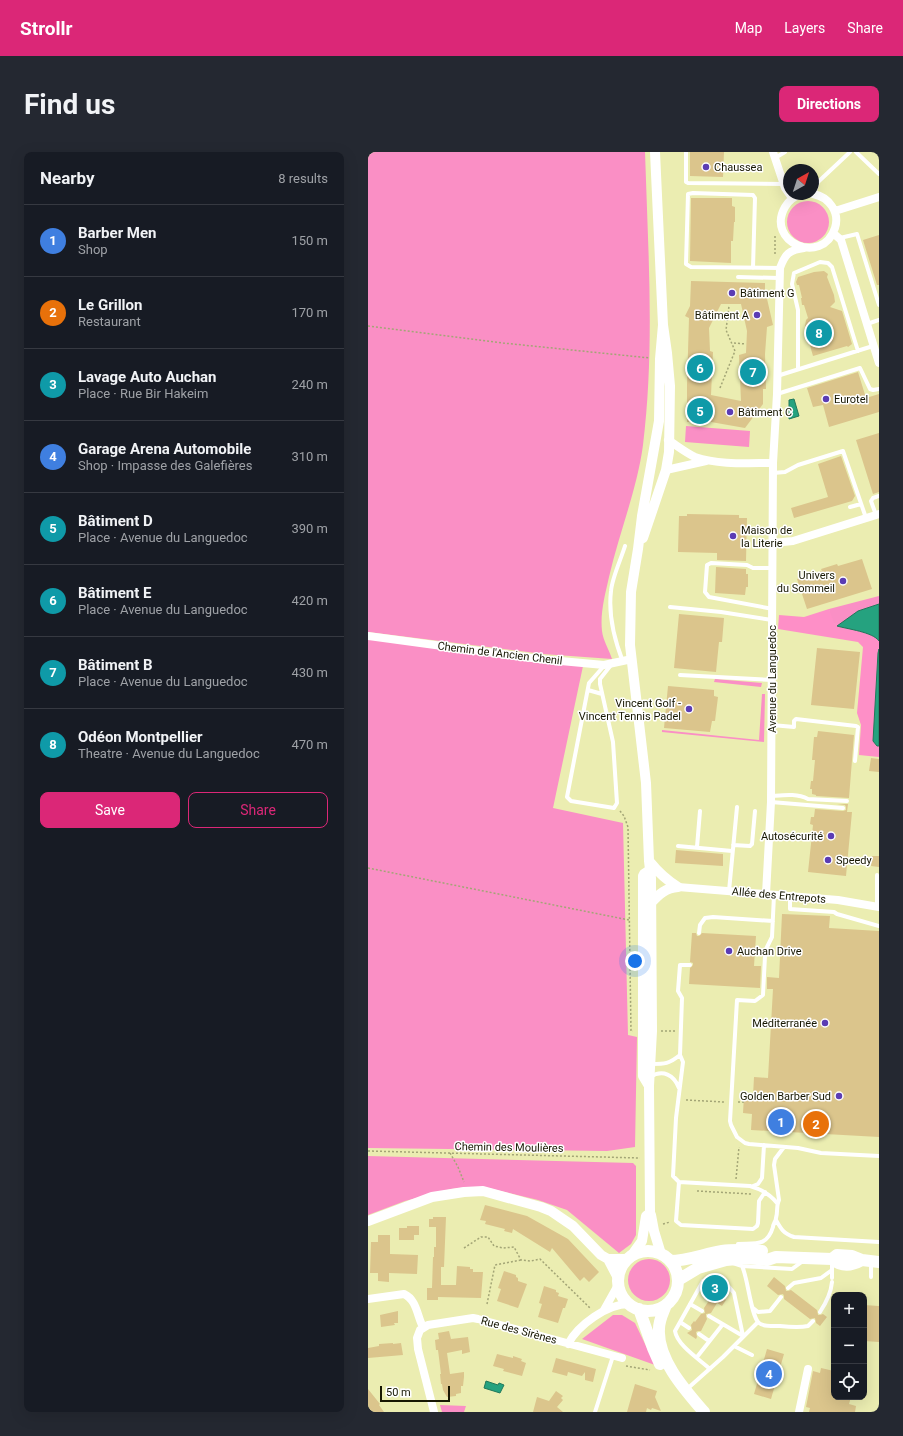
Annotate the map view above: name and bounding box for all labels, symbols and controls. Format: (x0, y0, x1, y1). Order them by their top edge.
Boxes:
text: Strollr (20, 17, 73, 40)
text: Map (735, 20, 762, 36)
text: Layers (784, 20, 825, 36)
text: Share (847, 20, 883, 36)
button: Directions (779, 86, 879, 122)
text: Find us (24, 88, 115, 121)
place label: Chaussea (714, 161, 762, 174)
marker: Chaussea (701, 162, 711, 172)
north arrow (783, 164, 819, 200)
text: Nearby (40, 168, 95, 188)
text: 8 results (278, 171, 328, 186)
text: Barber Men (78, 224, 157, 242)
text: 1 (49, 233, 57, 248)
text: 150 m (291, 233, 328, 248)
text: Shop (78, 242, 108, 257)
place label: Bâtiment G (740, 287, 794, 300)
marker: Bâtiment G (727, 288, 737, 298)
text: Le Grillon (78, 296, 142, 314)
text: 2 (49, 305, 57, 320)
text: 170 m (291, 305, 328, 320)
place label: Bâtiment A (695, 309, 750, 322)
marker: Bâtiment A (752, 310, 762, 320)
text: Restaurant (78, 314, 141, 329)
pin: 8 (806, 318, 832, 348)
pin: 6 (687, 353, 713, 383)
pin: 7 (740, 357, 766, 387)
text: Lavage Auto Auchan (78, 368, 216, 386)
text: 3 (49, 377, 57, 392)
text: 240 m (291, 377, 328, 392)
text: Place · Rue Bir Hakeim (78, 386, 208, 401)
place label: Eurotel (834, 393, 868, 406)
marker: Eurotel (821, 394, 831, 404)
pin: 5 (687, 396, 713, 426)
place label: Bâtiment C (738, 406, 792, 419)
marker: Bâtiment C (725, 407, 735, 417)
text: Garage Arena Automobile (78, 440, 251, 458)
text: 4 (49, 449, 57, 464)
text: 310 m (291, 449, 328, 464)
text: Shop · Impasse des Galefières (78, 458, 252, 473)
text: Bâtiment D (78, 512, 153, 530)
text: 5 (49, 521, 57, 536)
text: 390 m (291, 521, 328, 536)
place label: Maison de la Literie (741, 524, 792, 550)
text: Place · Avenue du Languedoc (78, 530, 248, 545)
marker: Maison de la Literie (728, 531, 738, 541)
place label: Univers du Sommeil (777, 569, 835, 595)
marker: Univers du Sommeil (838, 576, 848, 586)
text: Bâtiment E (78, 584, 151, 602)
text: 6 (49, 593, 57, 608)
text: 420 m (291, 593, 328, 608)
text: Place · Avenue du Languedoc (78, 602, 248, 617)
street label: Avenue du Languedoc (766, 625, 779, 733)
street label: Chemin de l'Ancien Chenil (437, 639, 563, 668)
text: Bâtiment B (78, 656, 153, 674)
text: 7 (49, 665, 57, 680)
text: 430 m (291, 665, 328, 680)
text: Place · Avenue du Languedoc (78, 674, 248, 689)
place label: Vincent Golf - Vincent Tennis Padel (579, 697, 681, 723)
marker: Vincent Golf - Vincent Tennis Padel (684, 704, 694, 714)
text: Odéon Montpellier (78, 728, 203, 746)
text: 8 (49, 737, 57, 752)
text: 470 m (291, 737, 328, 752)
text: Theatre · Avenue du Languedoc (78, 746, 260, 761)
button: Save (40, 792, 180, 828)
button: Share (188, 792, 328, 828)
place label: Autosécurité (761, 830, 823, 843)
marker: Autosécurité (826, 831, 836, 841)
place label: Speedy (836, 854, 873, 867)
marker: Speedy (823, 855, 833, 865)
street label: Allée des Entrepots (731, 885, 827, 906)
place label: Auchan Drive (737, 945, 802, 958)
marker: Auchan Drive (724, 946, 734, 956)
your location (625, 951, 645, 971)
place label: Méditerranée (752, 1017, 817, 1030)
marker: Méditerranée (820, 1018, 830, 1028)
place label: Golden Barber Sud (740, 1090, 831, 1103)
marker: Golden Barber Sud (834, 1091, 844, 1101)
pin: 1 (768, 1107, 794, 1137)
pin: 2 (803, 1109, 829, 1139)
street label: Chemin des Moulières (454, 1140, 564, 1155)
pin: 3 (702, 1273, 728, 1303)
map controls (831, 1292, 867, 1400)
button: + (831, 1292, 867, 1328)
street label: Rue des Sirènes (479, 1314, 559, 1347)
button: − (831, 1328, 867, 1364)
pin: 4 (756, 1359, 782, 1389)
button: locate (831, 1364, 867, 1400)
scale bar (380, 1384, 450, 1403)
text: 50 m (386, 1386, 411, 1399)

